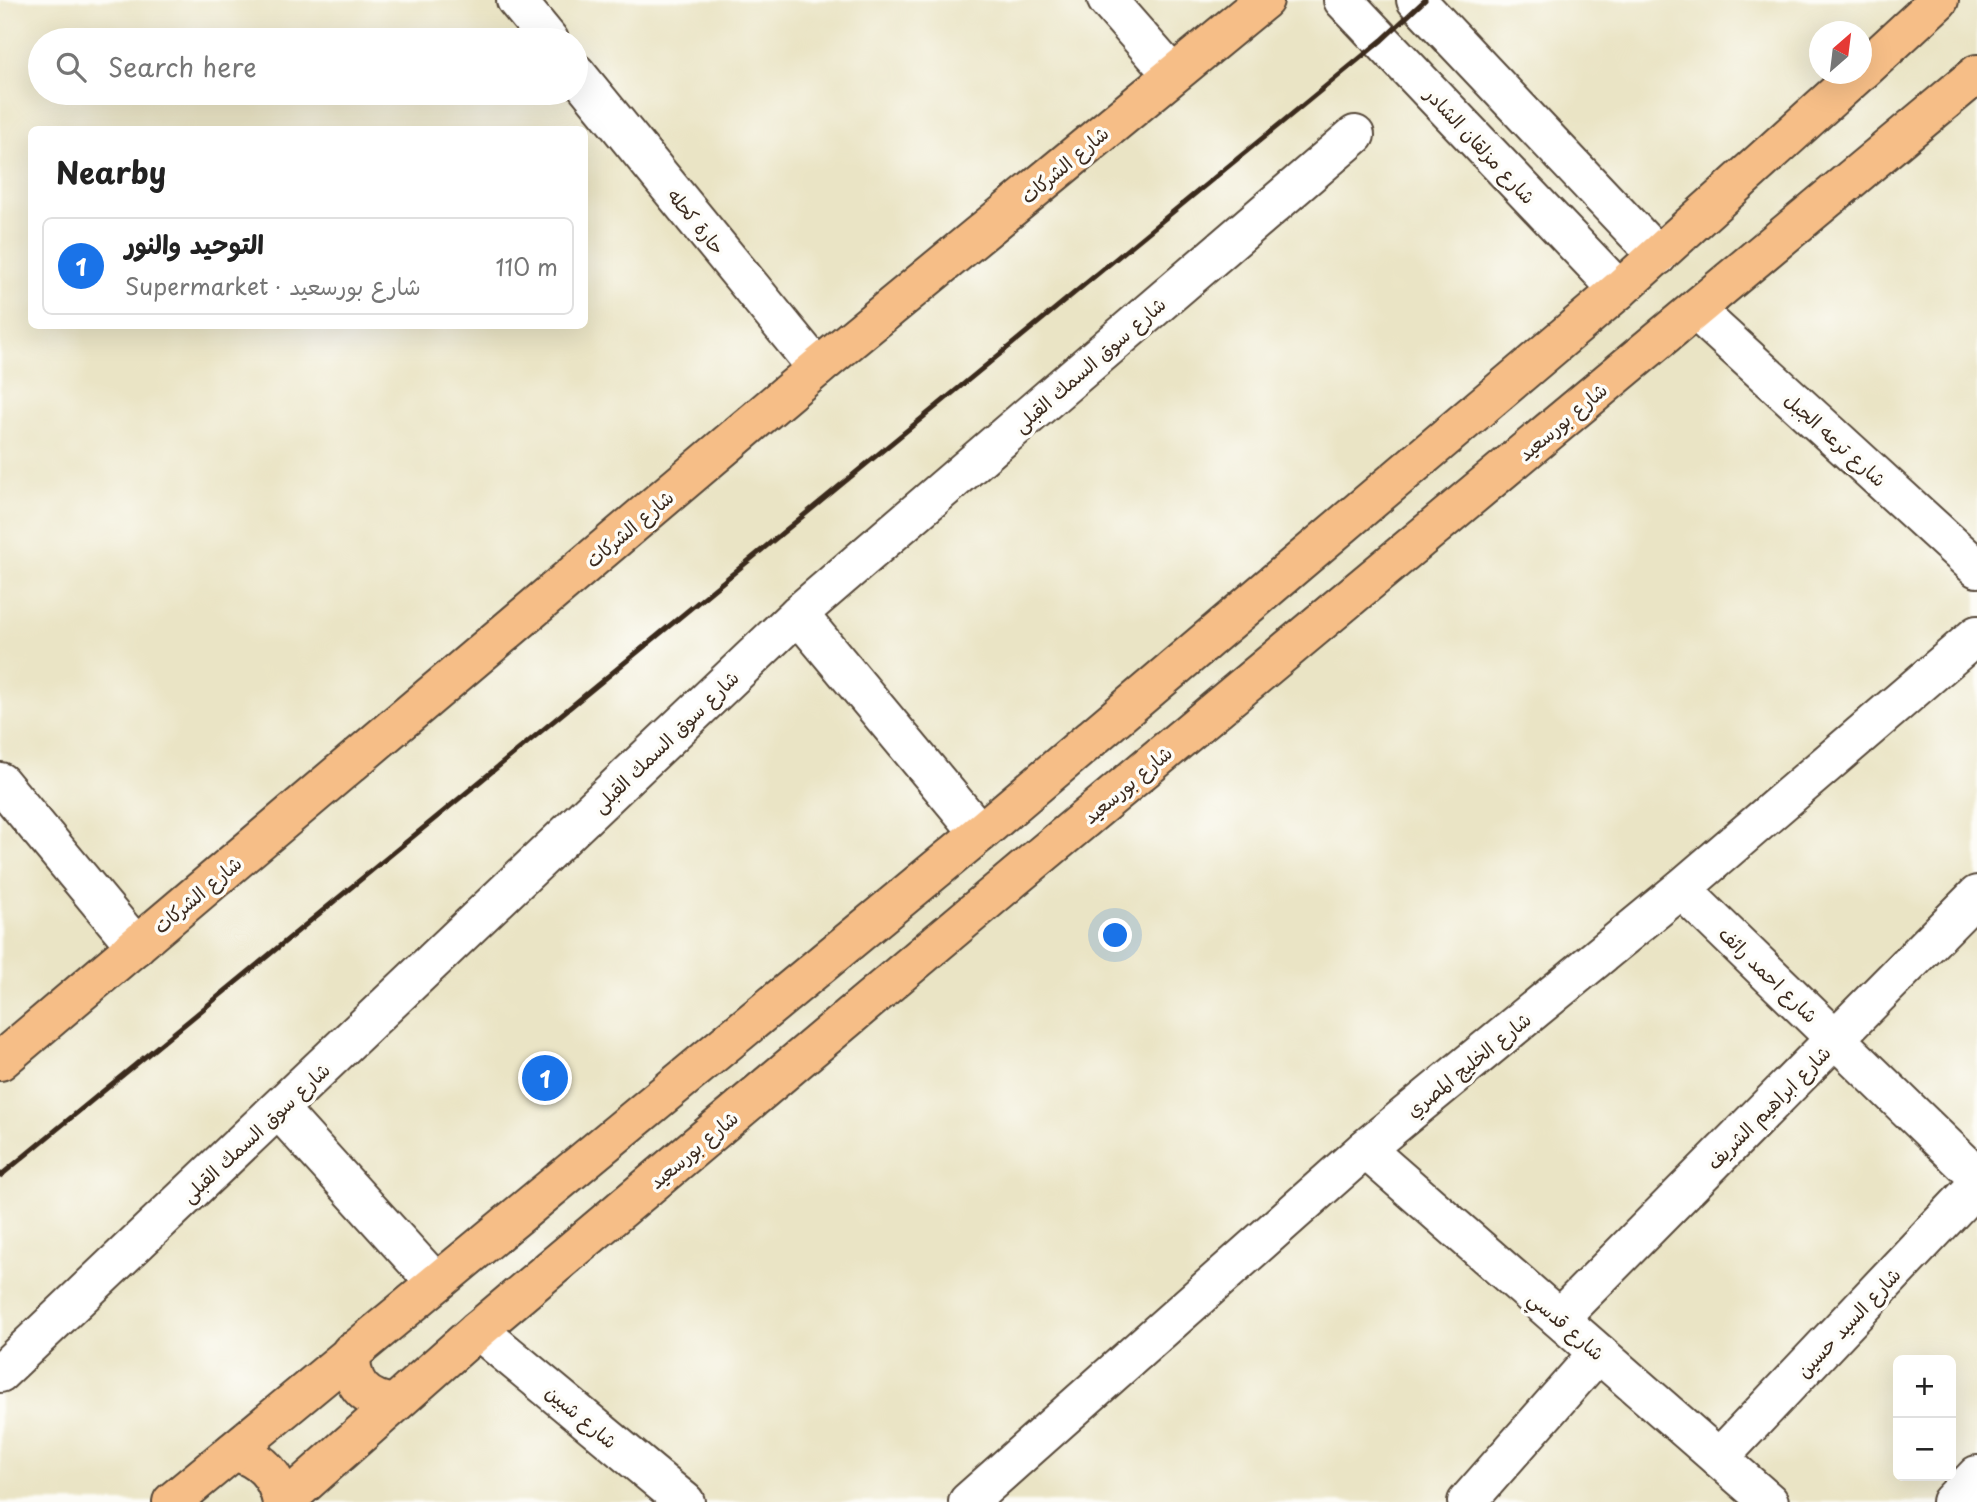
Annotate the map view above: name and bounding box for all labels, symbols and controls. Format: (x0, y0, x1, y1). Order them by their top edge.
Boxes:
north arrow (1809, 21, 1872, 84)
search box (28, 28, 588, 105)
text: Search here (108, 47, 257, 86)
icon: search (52, 48, 90, 86)
street label: شارع مزلقان الشادر (1417, 79, 1543, 210)
street label: شارع الشركات (1014, 119, 1115, 210)
text: Nearby (56, 149, 166, 194)
street label: حارة كحله (662, 182, 732, 260)
text: التوحيد والنور (125, 224, 264, 263)
text: 1 (76, 249, 87, 284)
text: 110 m (496, 249, 558, 284)
text: Supermarket · شارع بورسعيد (125, 268, 421, 303)
street label: شارع سوق السمك القبلى (1007, 290, 1172, 439)
street label: شارع بورسعيد (1511, 375, 1613, 467)
street label: شارع ترعه الجبل (1778, 386, 1893, 493)
street label: شارع الشركات (579, 483, 680, 574)
street label: شارع سوق السمك القبلى (585, 664, 745, 819)
street label: شارع بورسعيد (1076, 738, 1178, 830)
street label: شارع الشركات (147, 849, 248, 940)
your location (1098, 918, 1132, 952)
street label: شارع احمد رائف (1712, 919, 1825, 1029)
street label: شارع الخليج المصري (1400, 1005, 1538, 1125)
street label: شارع ابراهيم الشريف (1700, 1039, 1838, 1177)
pin: 1 (522, 1052, 568, 1104)
street label: شارع سوق السمك القبلى (174, 1056, 336, 1209)
street label: شارع بورسعيد (642, 1103, 744, 1195)
street label: شارع السيد حسين (1790, 1261, 1907, 1384)
street label: شارع قدسي (1520, 1284, 1611, 1369)
map controls (1893, 1355, 1956, 1481)
button: + (1893, 1355, 1956, 1418)
street label: شارع شبين (539, 1378, 624, 1455)
button: − (1893, 1418, 1956, 1481)

